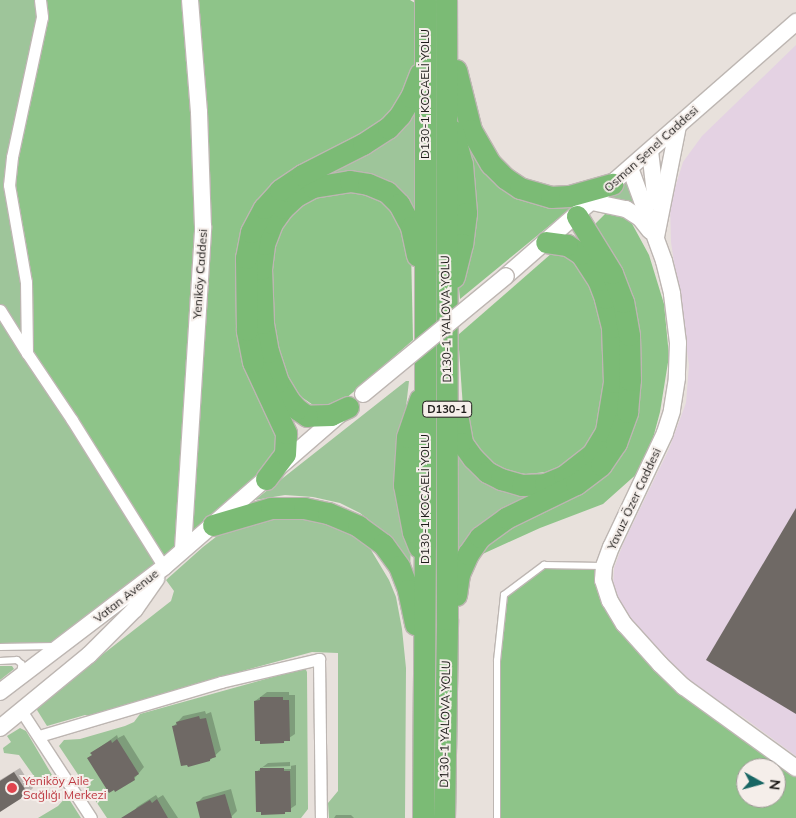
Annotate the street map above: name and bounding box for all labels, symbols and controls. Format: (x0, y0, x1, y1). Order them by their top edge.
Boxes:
street label: D130-1 KOCAELİ YOLU (418, 29, 432, 159)
street label: Osman Şenel Caddesi (601, 103, 701, 195)
street label: Yeniköy Caddesi (190, 229, 210, 319)
street label: D130-1 YALOVA YOLU (438, 255, 454, 383)
road number: D130-1 (422, 400, 472, 418)
street label: D130-1 KOCAELİ YOLU (418, 434, 432, 564)
street label: Yavuz Özer Caddesi (604, 446, 664, 552)
street label: Vatan Avenue (91, 566, 161, 626)
street label: D130-1 YALOVA YOLU (437, 660, 453, 788)
north arrow (736, 758, 786, 808)
place label: Yeniköy Aile Sağlığı Merkezi (23, 774, 107, 802)
text: N (765, 778, 784, 791)
marker: Yeniköy Aile Sağlığı Merkezi (5, 781, 19, 795)

